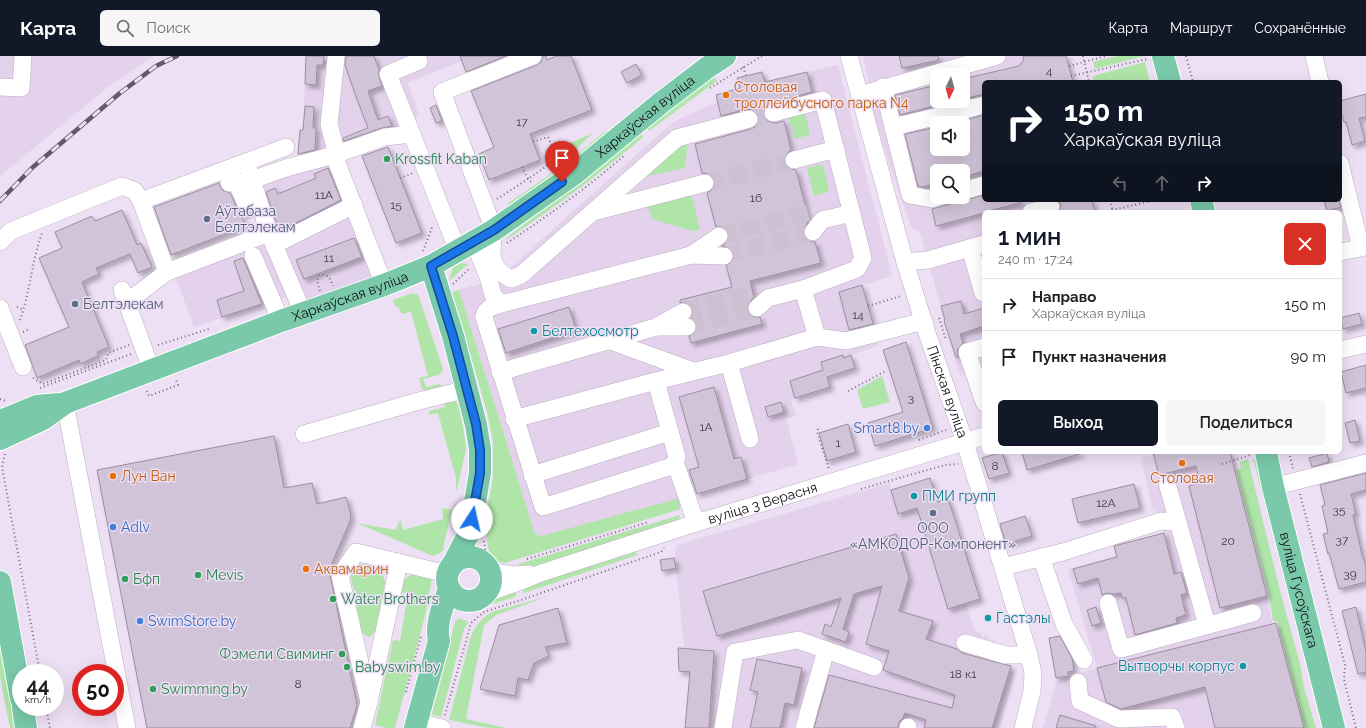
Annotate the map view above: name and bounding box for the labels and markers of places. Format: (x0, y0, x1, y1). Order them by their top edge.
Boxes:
place label: Столовая троллейбусного парка N4 (734, 79, 909, 111)
marker: Столовая троллейбусного парка N4 (721, 90, 731, 100)
pin (545, 141, 579, 182)
place label: Krossfit Kaban (395, 151, 487, 167)
marker: Krossfit Kaban (382, 154, 392, 164)
place label: Аўтабаза Белтэлекам (215, 203, 296, 235)
marker: Аўтабаза Белтэлекам (202, 214, 212, 224)
place label: Белтэлекам (83, 296, 164, 312)
marker: Белтэлекам (70, 299, 80, 309)
place label: Белтехосмотр (542, 323, 639, 339)
marker: Белтехосмотр (529, 326, 539, 336)
place label: Smart8.by (853, 420, 919, 436)
marker: Smart8.by (922, 423, 932, 433)
marker: Столовая (1177, 458, 1187, 468)
place label: Лун Ван (121, 468, 176, 484)
place label: Столовая (1150, 470, 1214, 486)
marker: Лун Ван (108, 471, 118, 481)
place label: ПМИ групп (922, 488, 996, 504)
marker: ПМИ групп (909, 491, 919, 501)
marker: ООО «АМКОДОР-Компонент» (928, 508, 938, 518)
place label: Adlv (121, 519, 151, 535)
place label: ООО «АМКОДОР-Компонент» (850, 520, 1016, 552)
marker: Adlv (108, 522, 118, 532)
place label: Аквамарин (314, 561, 388, 577)
marker: Аквамарин (301, 564, 311, 574)
place label: Mevis (206, 567, 244, 583)
marker: Mevis (193, 570, 203, 580)
place label: Бфп (133, 571, 160, 587)
marker: Бфп (120, 574, 130, 584)
place label: Water Brothers (341, 591, 439, 607)
marker: Water Brothers (328, 594, 338, 604)
place label: Гастэлы (996, 610, 1050, 626)
place label: SwimStore.by (148, 613, 237, 629)
marker: Гастэлы (983, 613, 993, 623)
marker: SwimStore.by (135, 616, 145, 626)
place label: Фэмели Свиминг (220, 646, 334, 662)
marker: Фэмели Свиминг (337, 649, 347, 659)
place label: Вытворчы корпус (1118, 658, 1235, 674)
place label: Babyswim.by (355, 659, 441, 675)
marker: Вытворчы корпус (1238, 661, 1248, 671)
marker: Babyswim.by (342, 662, 352, 672)
place label: Swimming.by (161, 681, 248, 697)
marker: Swimming.by (148, 684, 158, 694)

